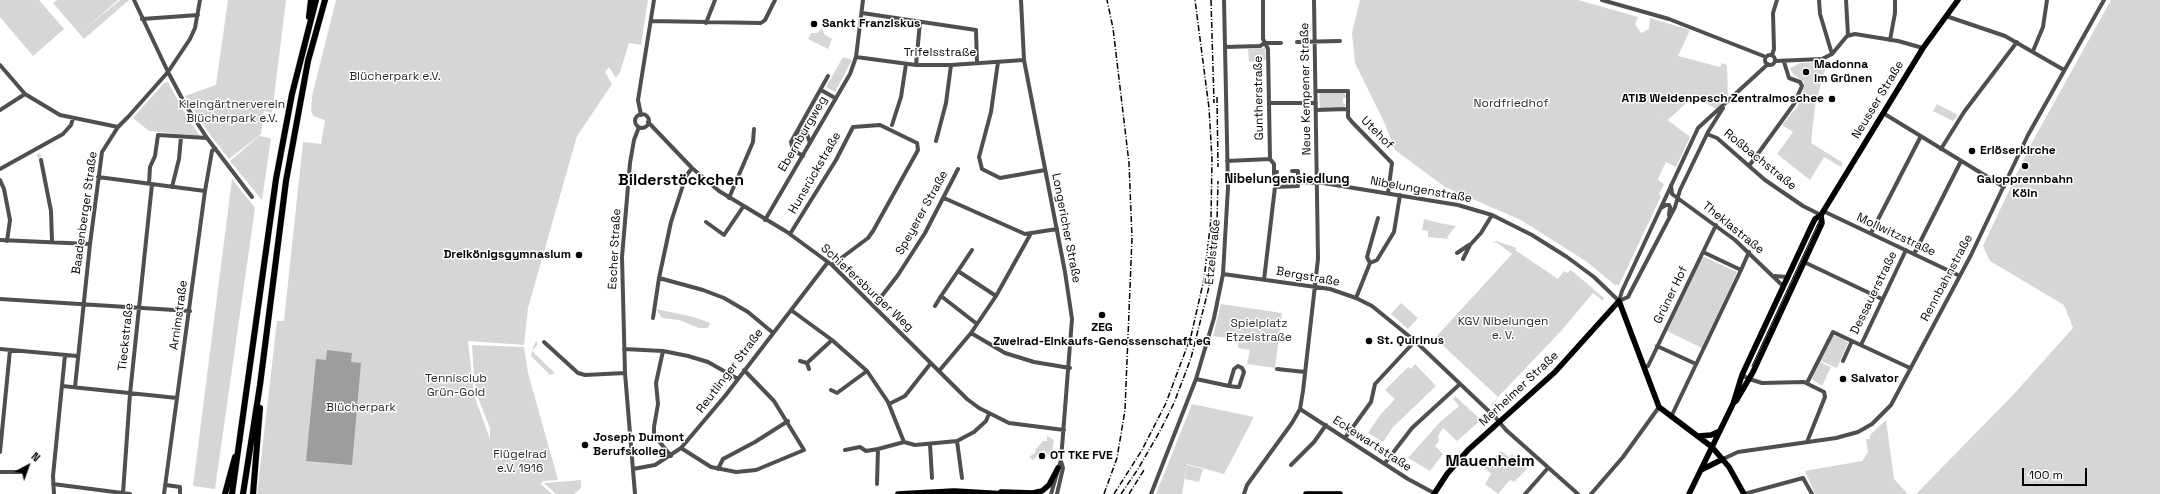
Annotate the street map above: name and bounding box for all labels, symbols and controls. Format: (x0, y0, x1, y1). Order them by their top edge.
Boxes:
place label: Sankt Franziskus (822, 17, 920, 31)
marker: Sankt Franziskus (809, 19, 819, 29)
street label: Neue Kempener Straße (1298, 23, 1314, 155)
street label: Trifelsstraße (904, 46, 976, 60)
street label: Guntherstraße (1251, 56, 1267, 140)
place label: Madonna im Grünen (1814, 58, 1872, 86)
street label: Neusser Straße (1849, 58, 1907, 142)
marker: Madonna im Grünen (1801, 67, 1811, 77)
park label: Blücherpark e.V. (349, 70, 441, 84)
place label: ATIB Weidenpesch Zentralmoschee (1621, 92, 1824, 106)
street label: Ebernburgweg (776, 94, 830, 174)
marker: ATIB Weidenpesch Zentralmoschee (1827, 94, 1837, 104)
park label: Nordfriedhof (1474, 97, 1548, 111)
park label: Kleingärtnerverein Blücherpark e.V. (179, 98, 285, 126)
street label: Utehof (1358, 114, 1396, 152)
street label: Roßbachstraße (1721, 126, 1799, 194)
street label: Hunsrückstraße (786, 130, 844, 216)
place label: Erlöserkirche (1980, 144, 2056, 158)
marker: Erlöserkirche (1967, 146, 1977, 156)
street label: Baadenberger Straße (69, 151, 101, 275)
marker: Galopprennbahn Köln (2020, 161, 2030, 171)
street label: Speyerer Straße (893, 168, 951, 258)
district label: Bilderstöckchen (618, 171, 744, 191)
district label: Nibelungensiedlung (1224, 171, 1350, 187)
street label: Longericher Straße (1048, 172, 1084, 284)
place label: Galopprennbahn Köln (1977, 173, 2073, 201)
street label: Nibelungenstraße (1369, 174, 1473, 206)
street label: Theklastraße (1699, 199, 1767, 257)
street label: Escher Straße (606, 208, 624, 290)
street label: Mollwitzstraße (1854, 210, 1938, 260)
street label: Etzelstraße (1202, 218, 1224, 286)
street label: Rennbahnstraße (1918, 232, 1976, 324)
street label: Schiefersburger Weg (818, 241, 916, 335)
place label: Dreikönigsgymnasium (443, 248, 571, 262)
street label: Dessauerstraße (1848, 249, 1900, 337)
marker: Dreikönigsgymnasium (574, 250, 584, 260)
street label: Bergstraße (1275, 264, 1341, 290)
street label: Grüner Hof (1651, 264, 1691, 326)
street label: Arnimstraße (167, 279, 191, 351)
street label: Tieckstraße (115, 302, 137, 372)
marker: ZEG Zweirad-Einkaufs-Genossenschaft eG (1097, 310, 1107, 320)
park label: KGV Nibelungen e. V. (1458, 315, 1548, 343)
park label: Spielplatz Etzelstraße (1226, 317, 1292, 345)
place label: ZEG Zweirad-Einkaufs-Genossenschaft eG (993, 321, 1211, 349)
street label: Reutlinger Straße (694, 326, 766, 416)
place label: St. Quirinus (1377, 334, 1444, 348)
marker: St. Quirinus (1364, 336, 1374, 346)
street label: Merheimer Straße (1476, 349, 1562, 429)
park label: Tennisclub Grün-Gold (425, 372, 487, 400)
place label: Salvator (1851, 372, 1899, 386)
marker: Salvator (1838, 374, 1848, 384)
park label: Blücherpark (326, 401, 396, 415)
street label: Eckewartstraße (1330, 413, 1414, 475)
place label: Joseph Dumont Berufskolleg (593, 431, 684, 459)
marker: Joseph Dumont Berufskolleg (580, 440, 590, 450)
north arrow (8, 446, 48, 486)
park label: Flügelrad e.V. 1916 (493, 448, 547, 476)
text: N (28, 449, 43, 465)
place label: OT TKE FVE (1050, 449, 1113, 463)
marker: OT TKE FVE (1037, 451, 1047, 461)
district label: Mauenheim (1445, 452, 1535, 472)
scale bar (2024, 460, 2089, 486)
text: 100 m (2029, 467, 2063, 483)

